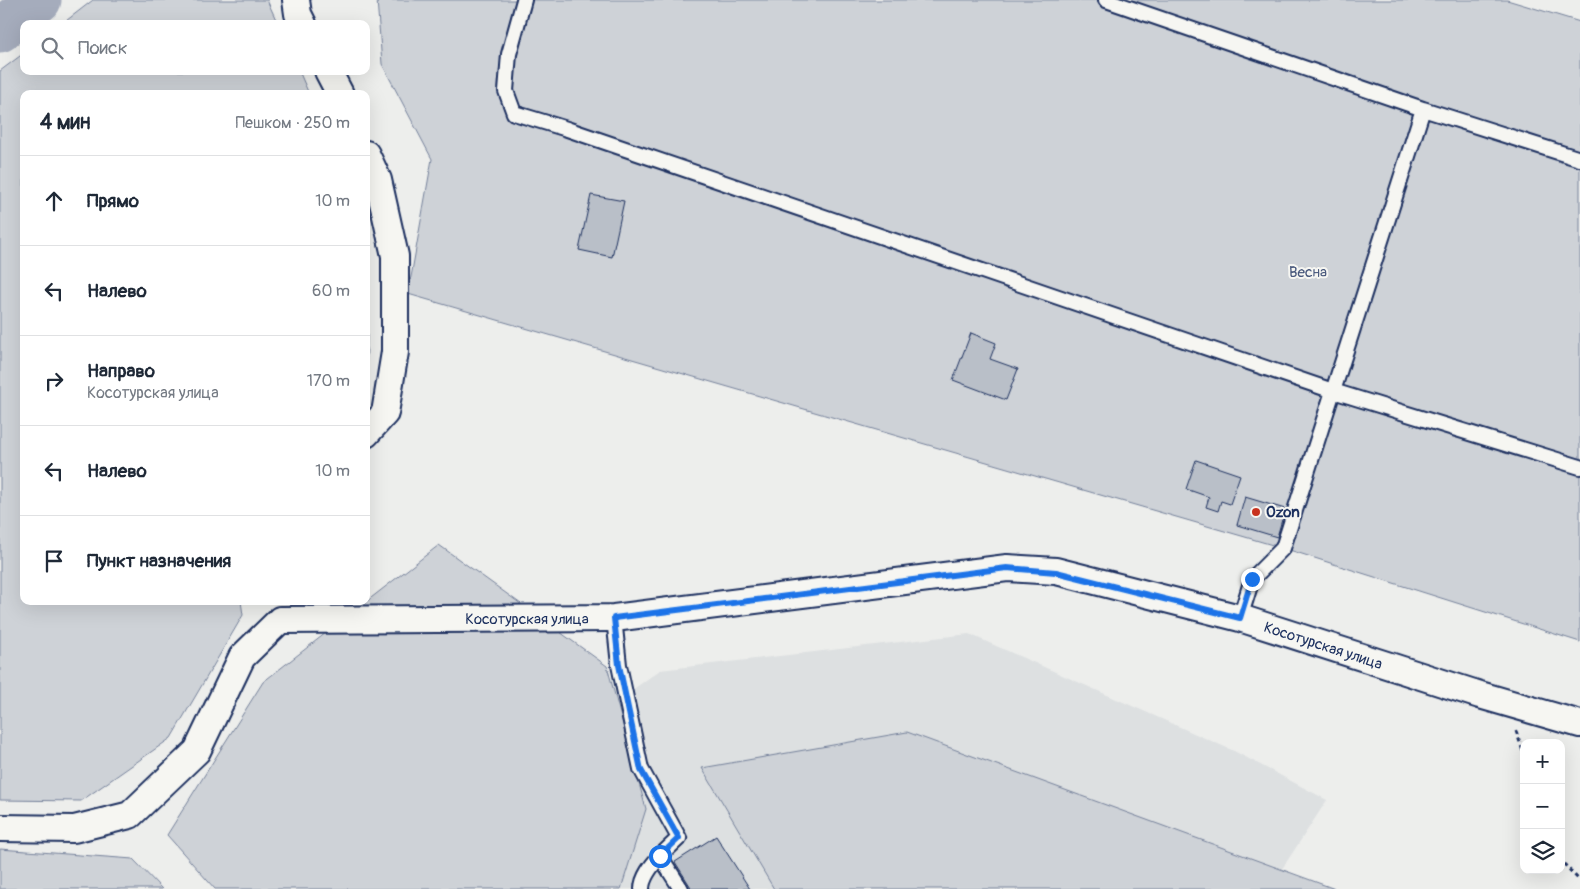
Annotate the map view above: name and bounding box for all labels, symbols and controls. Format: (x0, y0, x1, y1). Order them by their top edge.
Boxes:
search box (20, 20, 370, 75)
icon: search (38, 34, 66, 62)
text: Поиск (78, 36, 128, 60)
text: 4 мин (40, 109, 90, 136)
text: Пешком · 250 m (235, 113, 350, 133)
icon: ahead (40, 187, 68, 215)
text: Прямо (87, 189, 139, 213)
text: 10 m (315, 191, 350, 211)
park label: Весна (1289, 263, 1327, 282)
icon: left (40, 277, 68, 305)
text: Налево (87, 279, 147, 303)
text: 60 m (312, 281, 350, 301)
text: Направо (87, 359, 155, 383)
icon: right (40, 367, 68, 395)
text: 170 m (307, 371, 350, 391)
text: Косотурская улица (87, 383, 219, 403)
icon: left (40, 457, 68, 485)
text: Налево (87, 459, 147, 483)
text: 10 m (315, 461, 350, 481)
place label: Ozon (1266, 503, 1300, 522)
marker: Ozon (1250, 506, 1262, 518)
icon: arrive (40, 547, 68, 575)
text: Пункт назначения (87, 549, 231, 573)
route end (1241, 568, 1264, 591)
street label: Косотурская улица (465, 610, 589, 629)
street label: Косотурская улица (1261, 618, 1385, 674)
map controls (1520, 739, 1565, 874)
button: + (1520, 739, 1565, 784)
button: − (1520, 784, 1565, 829)
button: layers (1520, 829, 1565, 874)
route start (649, 845, 672, 868)

